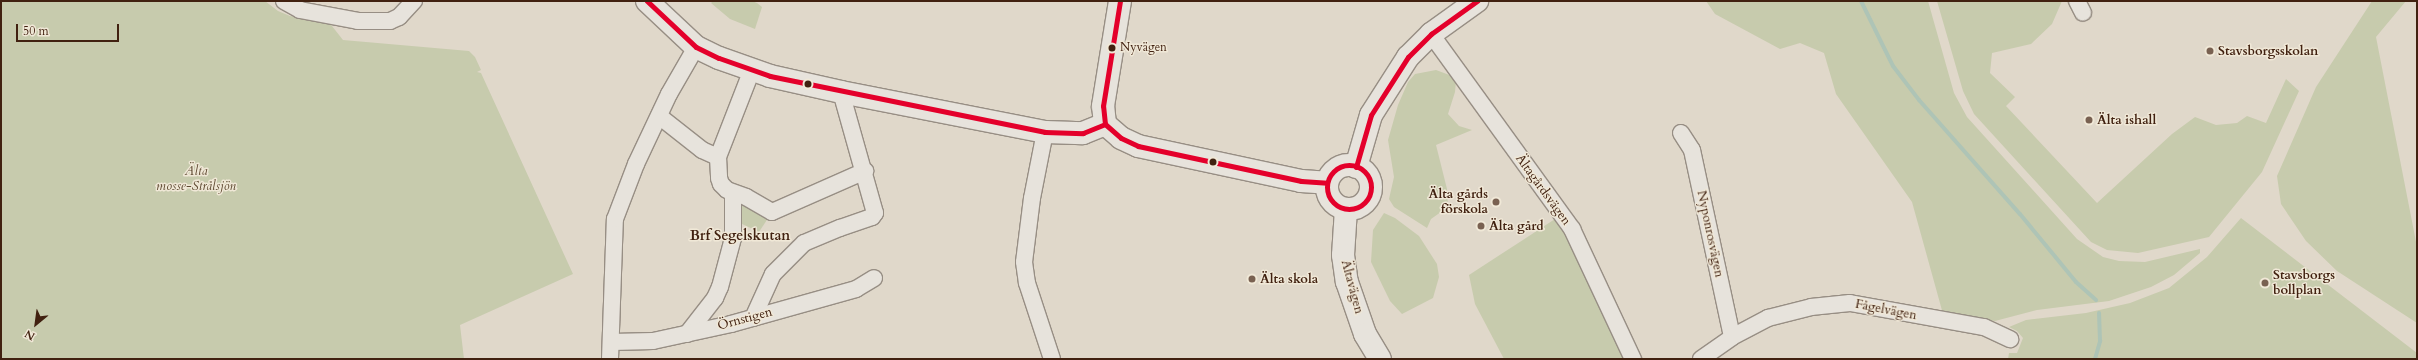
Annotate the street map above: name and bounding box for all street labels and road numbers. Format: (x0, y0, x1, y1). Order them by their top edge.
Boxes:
street label: Ältagårdsvägen (1512, 151, 1574, 229)
street label: Nyponrosvägen (1693, 189, 1727, 279)
street label: Ältavägen (1337, 258, 1367, 316)
street label: Fågelvägen (1854, 296, 1918, 324)
street label: Örnstigen (716, 304, 774, 334)

